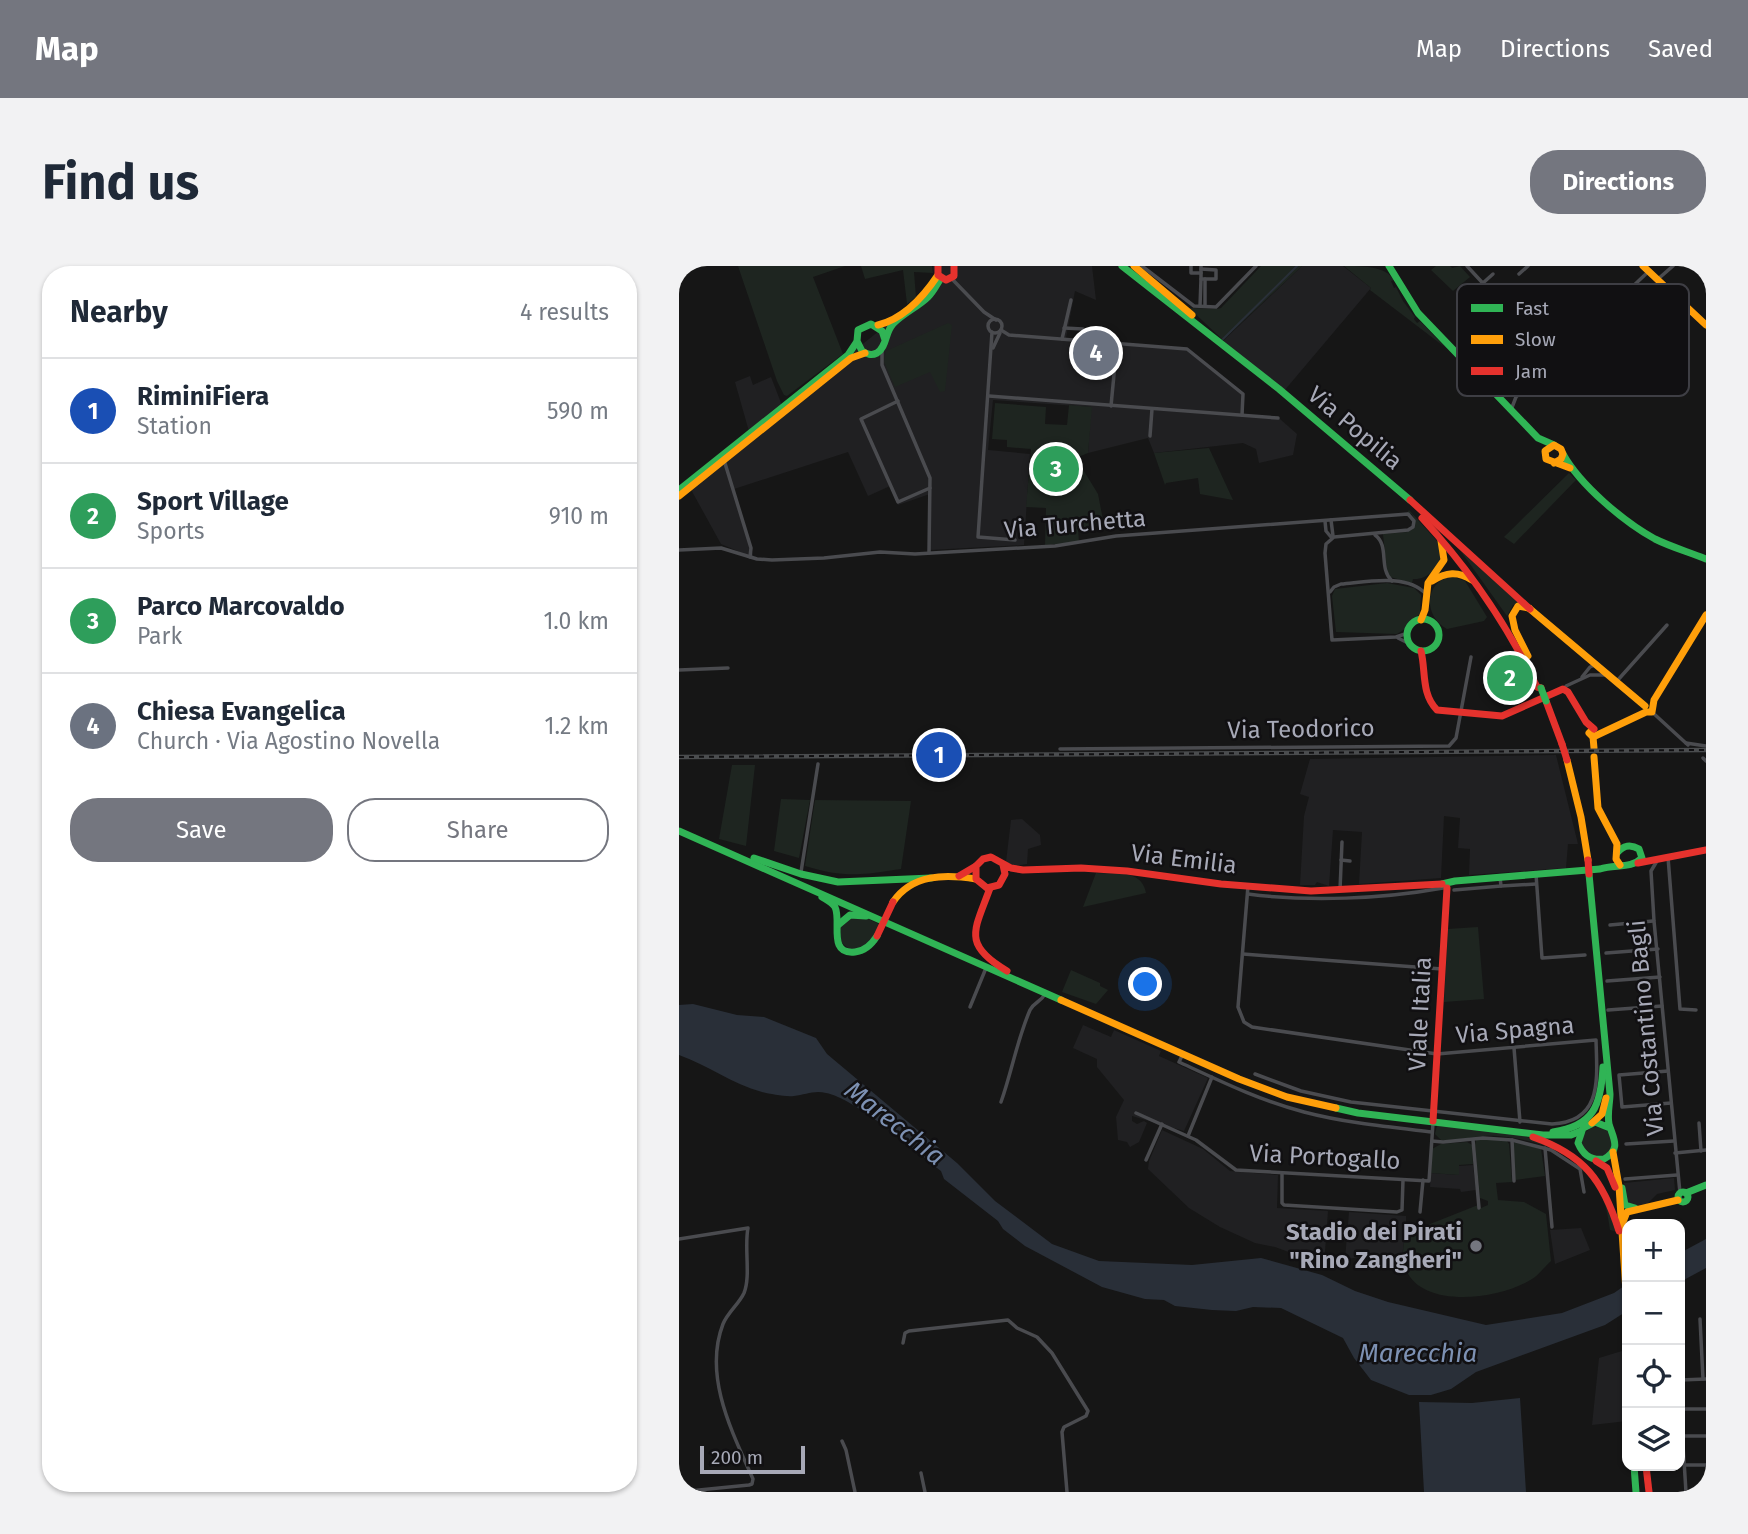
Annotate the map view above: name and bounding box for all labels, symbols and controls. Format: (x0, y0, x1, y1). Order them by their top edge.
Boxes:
text: Map (35, 29, 99, 69)
text: Map (1416, 35, 1462, 63)
text: Directions (1500, 35, 1610, 63)
text: Saved (1648, 35, 1713, 63)
button: Directions (1530, 150, 1706, 214)
text: Find us (42, 153, 199, 212)
legend (1457, 284, 1689, 396)
text: Nearby (70, 294, 168, 330)
text: Fast (1515, 297, 1549, 320)
text: 4 results (520, 298, 609, 326)
pin: 4 (1073, 327, 1119, 379)
text: Slow (1515, 328, 1556, 351)
text: Jam (1515, 360, 1547, 383)
street label: Via Popilia (1302, 380, 1408, 476)
text: RiminiFiera (137, 381, 269, 412)
text: 1 (88, 397, 98, 425)
text: 590 m (547, 397, 609, 425)
text: Station (137, 412, 212, 440)
pin: 3 (1033, 443, 1079, 495)
text: Sport Village (137, 486, 289, 517)
text: 2 (87, 502, 99, 530)
text: 910 m (549, 502, 609, 530)
street label: Via Turchetta (1003, 504, 1147, 544)
text: Sports (137, 517, 205, 545)
text: Parco Marcovaldo (137, 591, 345, 622)
text: 3 (87, 607, 99, 635)
text: 1.0 km (543, 607, 609, 635)
text: Park (137, 622, 182, 650)
pin: 2 (1487, 652, 1533, 704)
text: Chiesa Evangelica (137, 696, 346, 727)
text: 4 (87, 712, 100, 740)
text: 1.2 km (545, 712, 609, 740)
street label: Via Teodorico (1227, 714, 1375, 744)
text: Church · Via Agostino Novella (137, 727, 440, 755)
pin: 1 (916, 729, 962, 781)
button: Save (70, 798, 333, 862)
button: Share (347, 798, 609, 862)
street label: Via Emilia (1130, 839, 1238, 879)
street label: Via Costantino Bagli (1623, 919, 1669, 1137)
street label: Viale Italia (1403, 956, 1437, 1072)
your location (1128, 967, 1162, 1001)
street label: Via Spagna (1454, 1011, 1576, 1049)
water label: Marecchia (838, 1075, 951, 1172)
street label: Via Portogallo (1249, 1139, 1401, 1175)
place label: Stadio dei Pirati "Rino Zangheri" (1286, 1218, 1462, 1274)
map controls (1622, 1219, 1685, 1471)
button: + (1622, 1219, 1685, 1282)
marker: Stadio dei Pirati "Rino Zangheri" (1468, 1238, 1484, 1254)
button: − (1622, 1282, 1685, 1345)
water label: Marecchia (1359, 1338, 1477, 1369)
button: locate (1622, 1345, 1685, 1408)
button: layers (1622, 1408, 1685, 1471)
scale bar (700, 1443, 805, 1475)
text: 200 m (711, 1446, 763, 1469)

